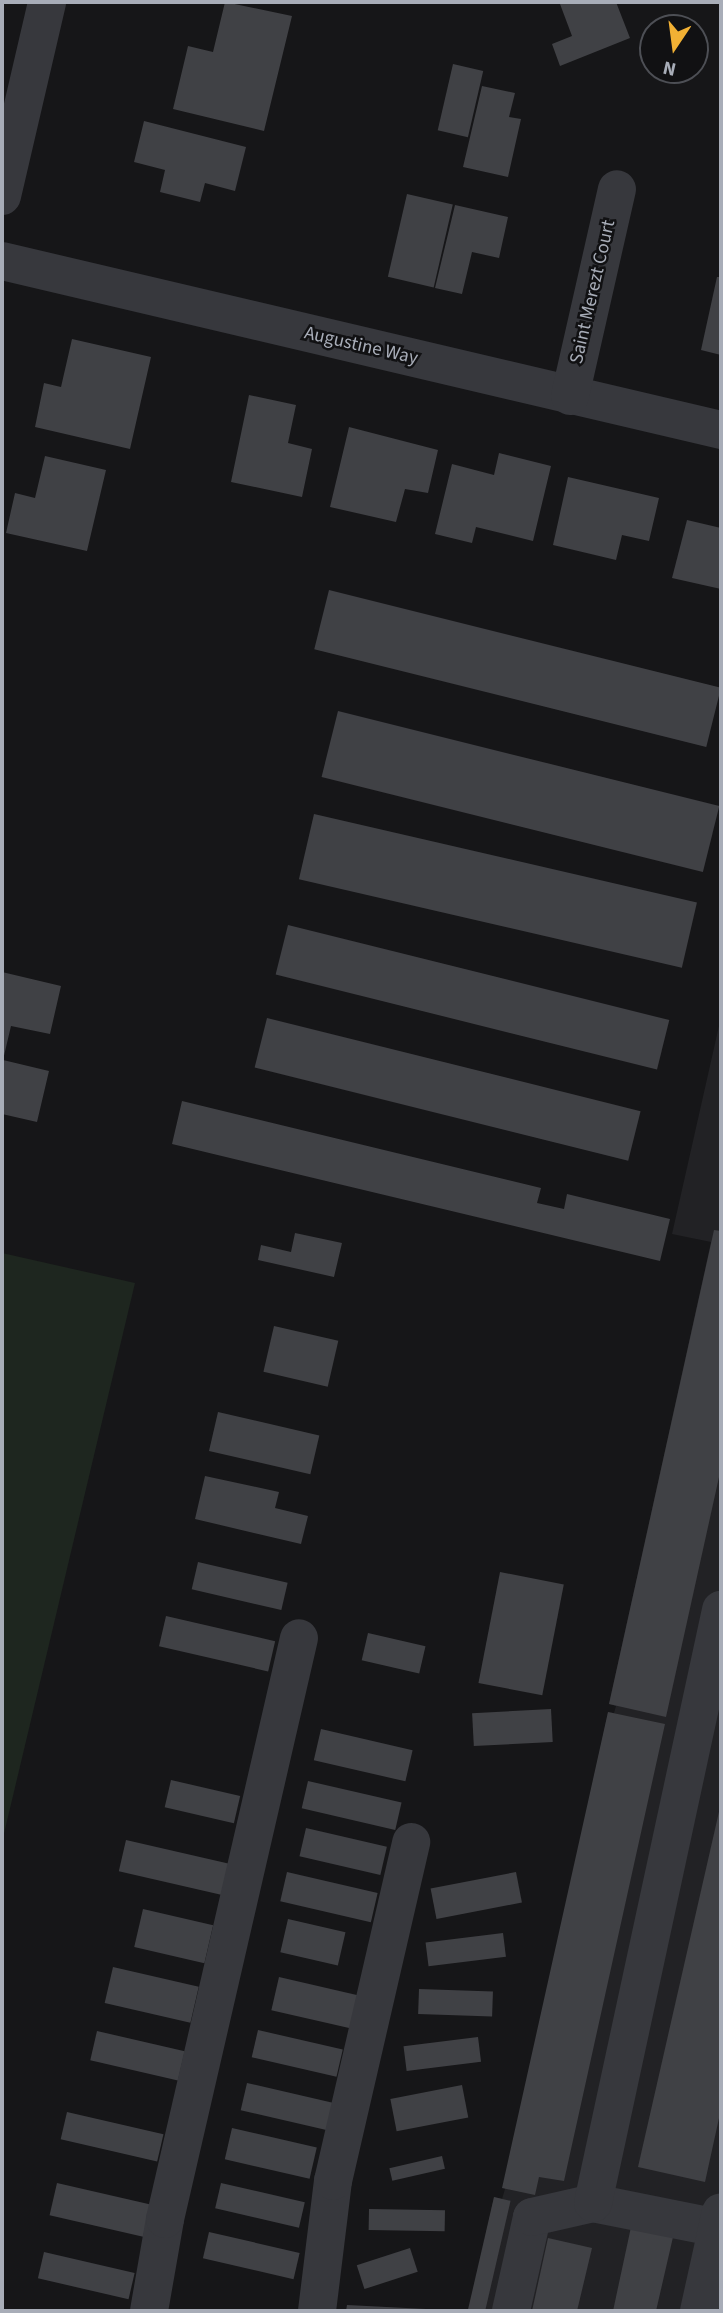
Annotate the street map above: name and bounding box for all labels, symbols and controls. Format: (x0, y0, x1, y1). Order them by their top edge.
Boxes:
north arrow (639, 14, 709, 84)
text: N (660, 53, 679, 83)
street label: Saint Merezt Court (565, 218, 621, 366)
street label: Augustine Way (302, 322, 420, 370)

